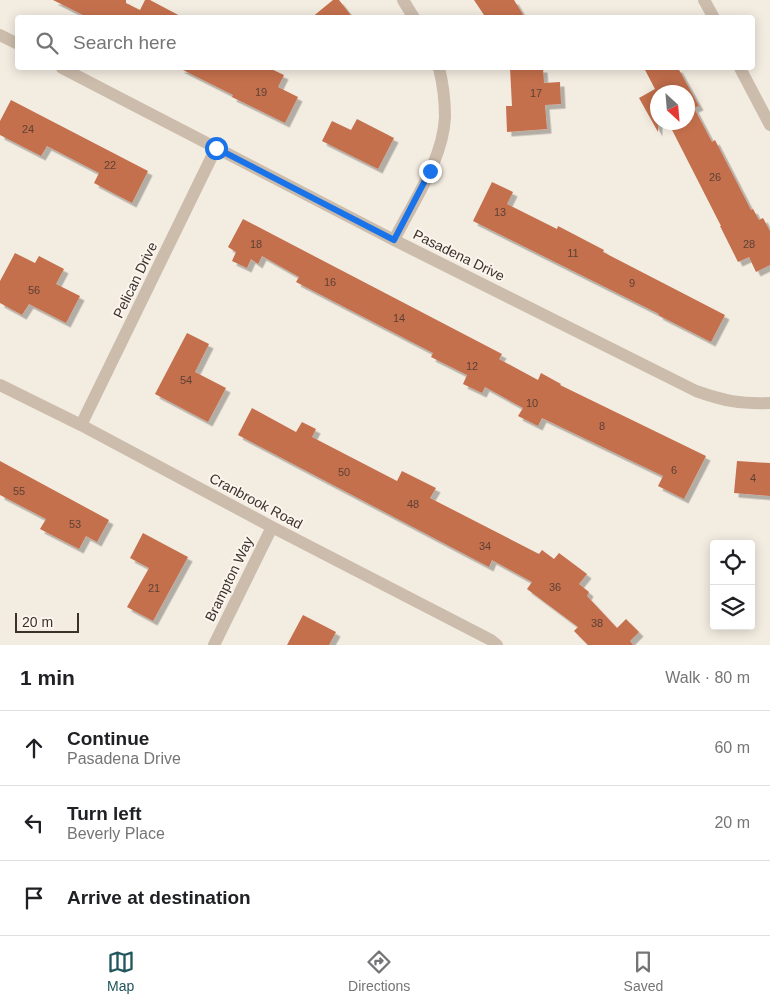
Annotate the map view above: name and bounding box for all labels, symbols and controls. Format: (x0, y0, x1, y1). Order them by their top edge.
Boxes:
search box (15, 15, 755, 70)
icon: search (33, 29, 61, 57)
text: Search here (73, 32, 177, 53)
north arrow (650, 85, 695, 130)
house number: 19 (255, 86, 267, 98)
house number: 17 (530, 87, 542, 99)
house number: 24 (22, 123, 34, 135)
route start (205, 137, 228, 160)
house number: 22 (104, 159, 116, 171)
route end (419, 160, 442, 183)
house number: 26 (709, 171, 721, 183)
house number: 13 (494, 206, 506, 218)
street label: Pasadena Drive (411, 226, 507, 284)
house number: 18 (250, 238, 262, 250)
house number: 28 (743, 238, 755, 250)
street label: Pelican Drive (110, 239, 160, 321)
house number: 11 (567, 247, 579, 259)
house number: 16 (324, 276, 336, 288)
house number: 9 (629, 277, 635, 289)
house number: 56 (28, 284, 40, 296)
house number: 14 (393, 312, 405, 324)
house number: 12 (466, 360, 478, 372)
house number: 54 (180, 374, 192, 386)
house number: 10 (526, 397, 538, 409)
house number: 8 (599, 420, 605, 432)
house number: 6 (671, 464, 677, 476)
house number: 50 (338, 466, 350, 478)
street label: Cranbrook Road (207, 470, 305, 532)
house number: 4 (750, 472, 756, 484)
house number: 55 (13, 485, 25, 497)
house number: 48 (407, 498, 419, 510)
house number: 53 (69, 518, 81, 530)
street label: Brampton Way (202, 534, 256, 624)
house number: 34 (479, 540, 491, 552)
map controls (710, 540, 755, 630)
button: locate (710, 540, 755, 585)
house number: 36 (549, 581, 561, 593)
house number: 21 (148, 582, 160, 594)
button: layers (710, 585, 755, 630)
scale bar (15, 610, 79, 633)
text: 20 m (22, 614, 53, 630)
house number: 38 (591, 617, 603, 629)
text: 1 min (20, 666, 75, 689)
text: Walk · 80 m (665, 669, 750, 686)
text: Continue (67, 728, 149, 749)
icon: ahead (20, 734, 48, 762)
text: 60 m (714, 739, 750, 756)
text: Pasadena Drive (67, 750, 181, 767)
text: Turn left (67, 803, 142, 824)
icon: left (20, 809, 48, 837)
text: 20 m (714, 814, 750, 831)
text: Beverly Place (67, 825, 165, 842)
icon: arrive (20, 884, 48, 912)
text: Arrive at destination (67, 887, 251, 908)
tab: Map (107, 948, 135, 994)
tab: Directions (348, 948, 410, 994)
tab: Saved (624, 948, 663, 994)

